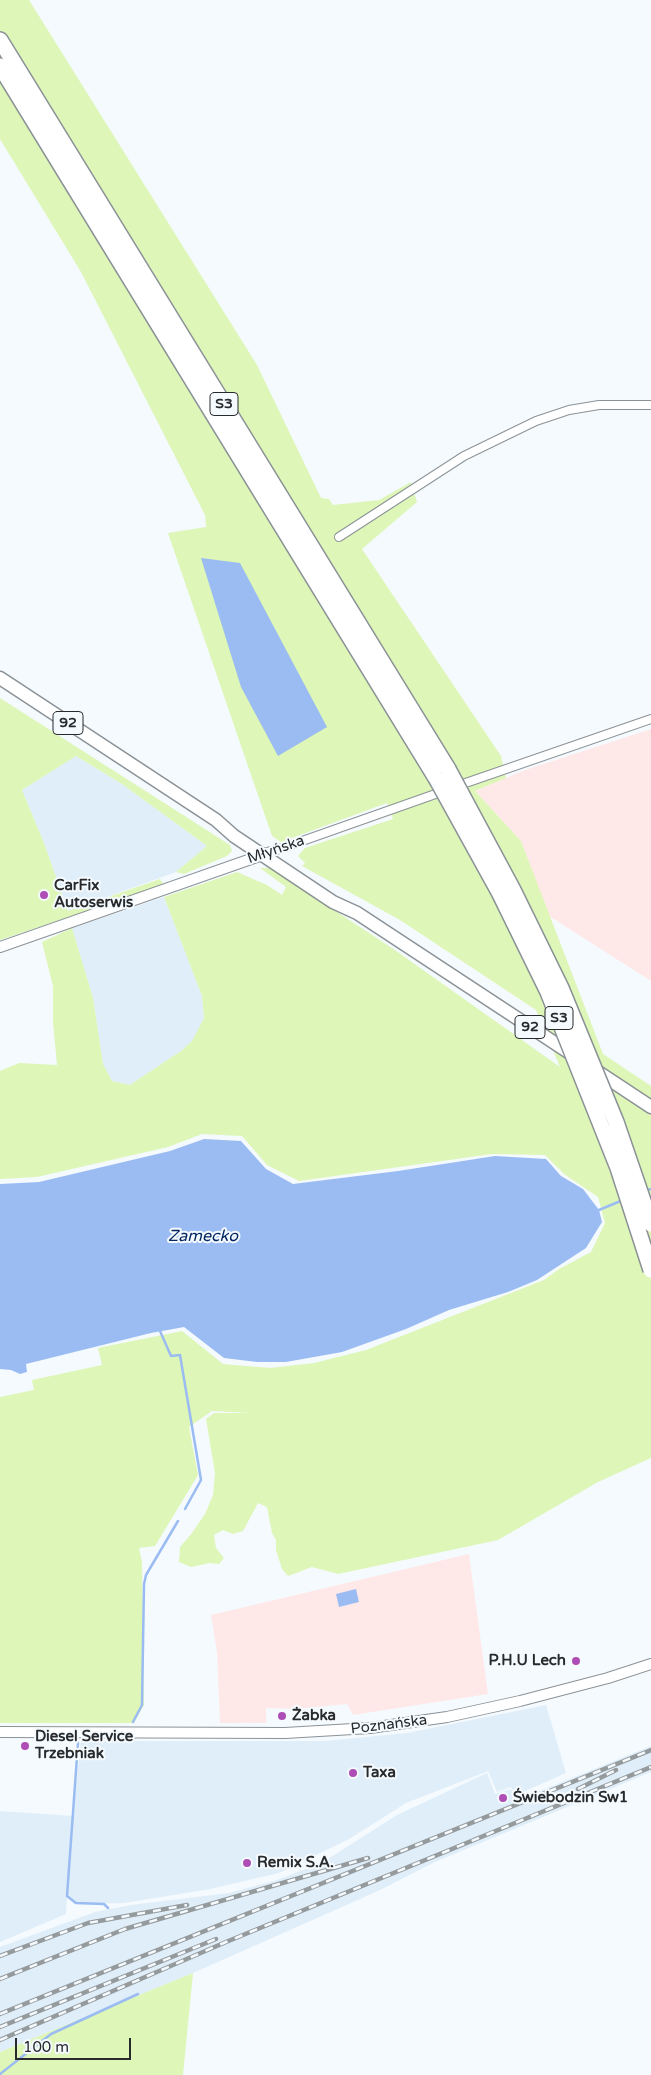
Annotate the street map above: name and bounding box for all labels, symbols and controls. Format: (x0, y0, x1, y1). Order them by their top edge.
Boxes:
road number: S3 (210, 392, 238, 416)
road number: 92 (53, 711, 83, 734)
street label: Młyńska (245, 832, 307, 868)
place label: CarFix Autoserwis (54, 877, 133, 912)
marker: CarFix Autoserwis (38, 889, 50, 901)
road number: S3 (545, 1006, 573, 1030)
road number: 92 (515, 1016, 545, 1038)
water label: Zamecko (168, 1227, 238, 1247)
place label: P.H.U Lech (488, 1652, 566, 1670)
marker: P.H.U Lech (570, 1655, 582, 1667)
place label: Żabka (292, 1707, 336, 1725)
marker: Żabka (276, 1710, 288, 1722)
street label: Poznańska (350, 1711, 428, 1739)
place label: Diesel Service Trzebniak (35, 1728, 133, 1763)
marker: Diesel Service Trzebniak (19, 1740, 31, 1752)
place label: Taxa (363, 1764, 396, 1782)
marker: Taxa (347, 1767, 359, 1779)
place label: Świebodzin Sw1 (513, 1789, 628, 1807)
marker: Świebodzin Sw1 (497, 1792, 509, 1804)
place label: Remix S.A. (257, 1854, 334, 1872)
marker: Remix S.A. (241, 1857, 253, 1869)
scale bar (18, 2028, 134, 2060)
text: 100 m (23, 2038, 69, 2056)

